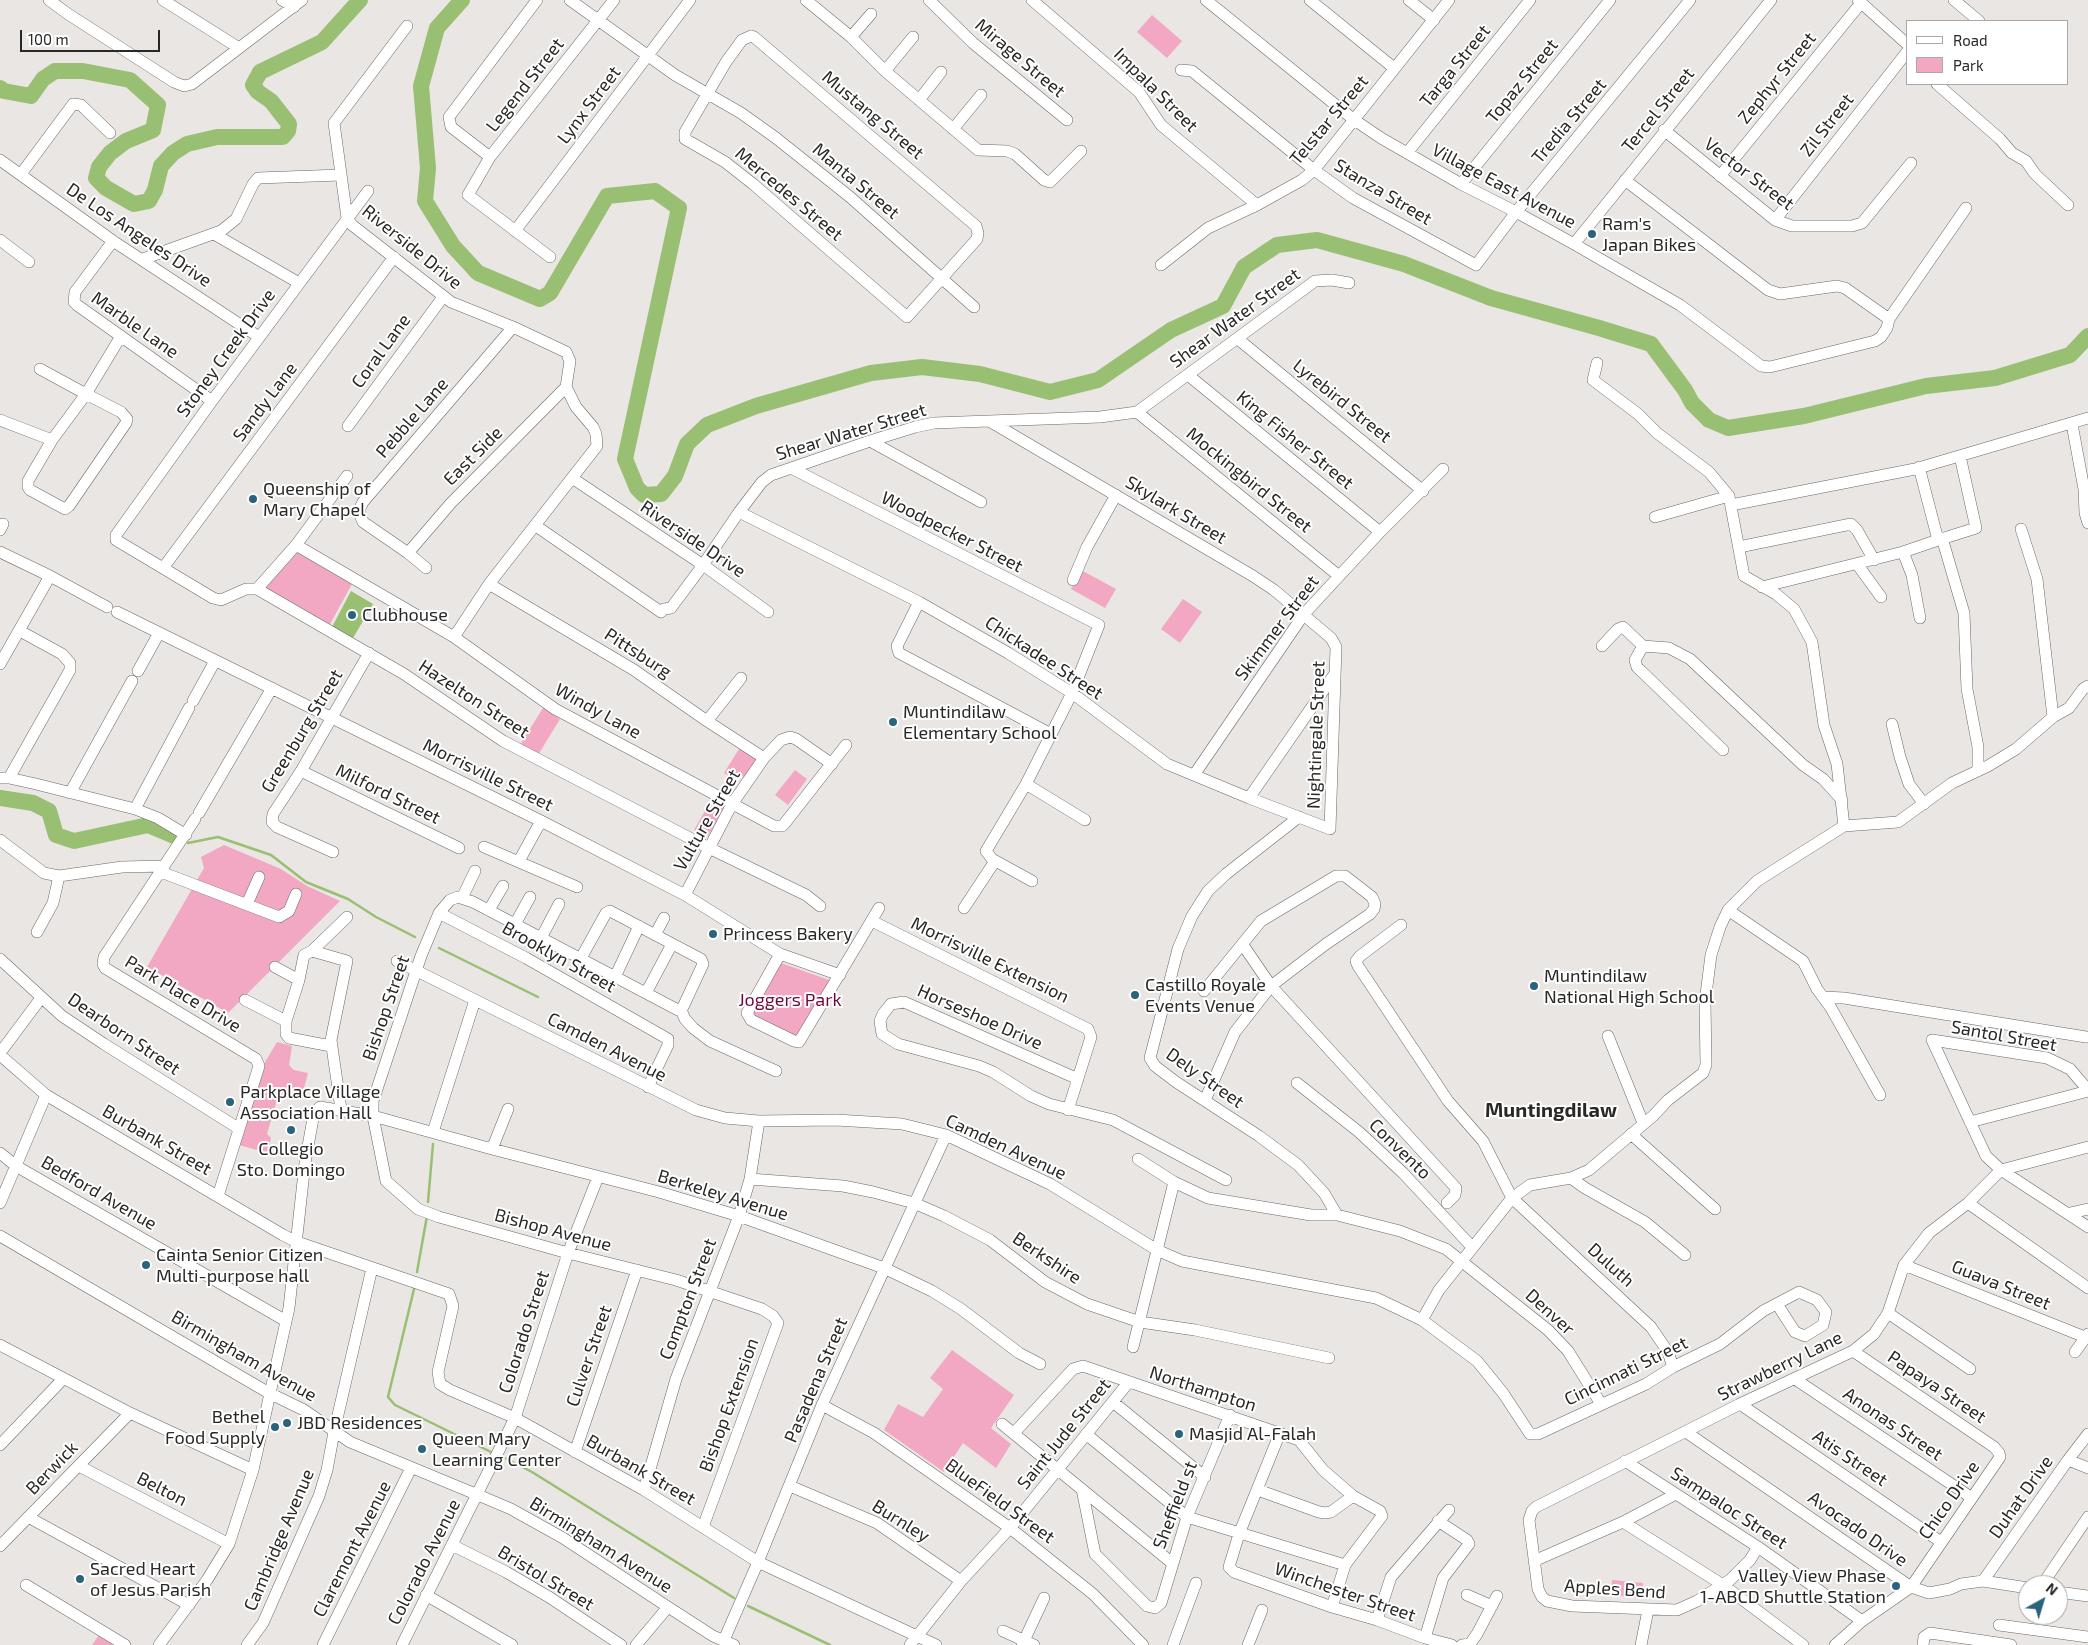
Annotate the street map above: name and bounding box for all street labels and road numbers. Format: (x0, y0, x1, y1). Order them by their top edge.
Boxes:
street label: Mirage Street (971, 14, 1069, 102)
street label: Targa Street (1415, 20, 1495, 112)
street label: Zephyr Street (1734, 28, 1820, 128)
street label: Legend Street (482, 34, 568, 136)
street label: Topaz Street (1481, 34, 1563, 128)
street label: Impala Street (1109, 43, 1203, 137)
street label: Lynx Street (553, 62, 625, 148)
street label: Tercel Street (1617, 63, 1699, 157)
street label: Mustang Street (818, 66, 928, 164)
street label: Telstar Street (1285, 71, 1373, 169)
street label: Tredia Street (1527, 74, 1611, 168)
street label: Zil Street (1796, 89, 1858, 161)
street label: Vector Street (1700, 133, 1798, 215)
street label: Manta Street (808, 138, 904, 224)
street label: Village East Avenue (1428, 139, 1580, 233)
street label: Mercedes Street (731, 143, 847, 245)
street label: Stanza Street (1330, 154, 1436, 230)
street label: De Los Angeles Drive (62, 178, 216, 292)
street label: Riverside Drive (358, 200, 466, 294)
street label: Shear Water Street (1166, 263, 1304, 373)
street label: Stoney Creek Drive (172, 285, 280, 421)
street label: Marble Lane (87, 287, 183, 363)
street label: Coral Lane (347, 310, 415, 392)
street label: Lyrebird Street (1288, 355, 1396, 447)
street label: Sandy Lane (228, 358, 302, 446)
street label: Pebble Lane (371, 374, 453, 462)
street label: King Fisher Street (1232, 386, 1358, 494)
street label: Shear Water Street (773, 399, 929, 465)
street label: East Side (439, 422, 507, 490)
street label: Mockingbird Street (1182, 423, 1316, 537)
street label: Skylark Street (1121, 471, 1231, 549)
street label: Woodpecker Street (877, 487, 1027, 577)
street label: Riverside Drive (636, 496, 750, 582)
street label: Skimmer Street (1230, 571, 1324, 685)
street label: Chickadee Street (981, 612, 1107, 704)
street label: Pittsburg (600, 623, 676, 683)
street label: Hazelton Street (415, 655, 533, 743)
street label: Nightingale Street (1303, 661, 1329, 809)
street label: Greenburg Street (257, 666, 347, 796)
street label: Windy Lane (551, 679, 645, 743)
street label: Morrisville Street (419, 734, 557, 816)
street label: Milford Street (332, 759, 444, 829)
street label: Vulture Street (669, 765, 745, 875)
street label: Morrisville Extension (907, 912, 1073, 1008)
street label: Brooklyn Street (498, 917, 620, 997)
street label: Park Place Drive (121, 951, 245, 1037)
street label: Bishop Street (358, 953, 414, 1063)
street label: Horseshoe Drive (914, 980, 1046, 1054)
street label: Dearborn Street (64, 988, 184, 1080)
street label: Camden Avenue (544, 1008, 670, 1086)
street label: Santol Street (1949, 1016, 2059, 1056)
street label: Dely Street (1162, 1043, 1248, 1113)
street label: Burbank Street (99, 1100, 215, 1180)
street label: Camden Avenue (942, 1110, 1070, 1184)
street label: Convento (1365, 1114, 1435, 1184)
street label: Bedford Avenue (37, 1151, 161, 1235)
street label: Berkeley Avenue (655, 1165, 791, 1225)
street label: Bishop Avenue (492, 1204, 614, 1256)
street label: Berkshire (1009, 1227, 1085, 1289)
street label: Compton Street (655, 1235, 721, 1363)
street label: Duluth (1583, 1239, 1639, 1291)
street label: Guava Street (1948, 1255, 2054, 1315)
street label: Colorado Street (494, 1268, 554, 1396)
street label: Denver (1521, 1284, 1579, 1340)
street label: Culver Street (562, 1302, 616, 1410)
street label: Birmingham Avenue (168, 1306, 320, 1406)
street label: Pasadena Street (780, 1314, 852, 1446)
street label: Strawberry Lane (1714, 1326, 1846, 1406)
street label: Cincinnati Street (1561, 1332, 1691, 1410)
street label: Bishop Extension (695, 1335, 763, 1475)
street label: Papaya Street (1884, 1346, 1990, 1428)
street label: Northampton (1147, 1362, 1259, 1416)
street label: Saint Jude Street (1013, 1374, 1115, 1494)
street label: Anonas Street (1839, 1383, 1947, 1465)
street label: Atis Street (1809, 1425, 1891, 1491)
street label: Burbank Street (583, 1430, 699, 1510)
street label: Berwick (22, 1437, 82, 1499)
street label: Duhat Drive (1985, 1451, 2057, 1543)
street label: BlueField Street (941, 1454, 1059, 1548)
street label: Chico Drive (1914, 1457, 1984, 1543)
street label: Sheffield st (1148, 1458, 1202, 1552)
street label: Sampaloc Street (1667, 1462, 1791, 1554)
street label: Cambridge Avenue (239, 1466, 319, 1614)
street label: Belton (133, 1467, 191, 1511)
street label: Claremont Avenue (308, 1477, 396, 1621)
street label: Avocado Drive (1804, 1487, 1912, 1571)
street label: Birmingham Avenue (526, 1492, 676, 1598)
street label: Burnley (868, 1495, 934, 1547)
street label: Colorado Avenue (383, 1496, 465, 1628)
street label: Bristol Street (494, 1541, 598, 1615)
street label: Winchester Street (1272, 1558, 1418, 1626)
street label: Apples Bend (1563, 1575, 1667, 1603)

